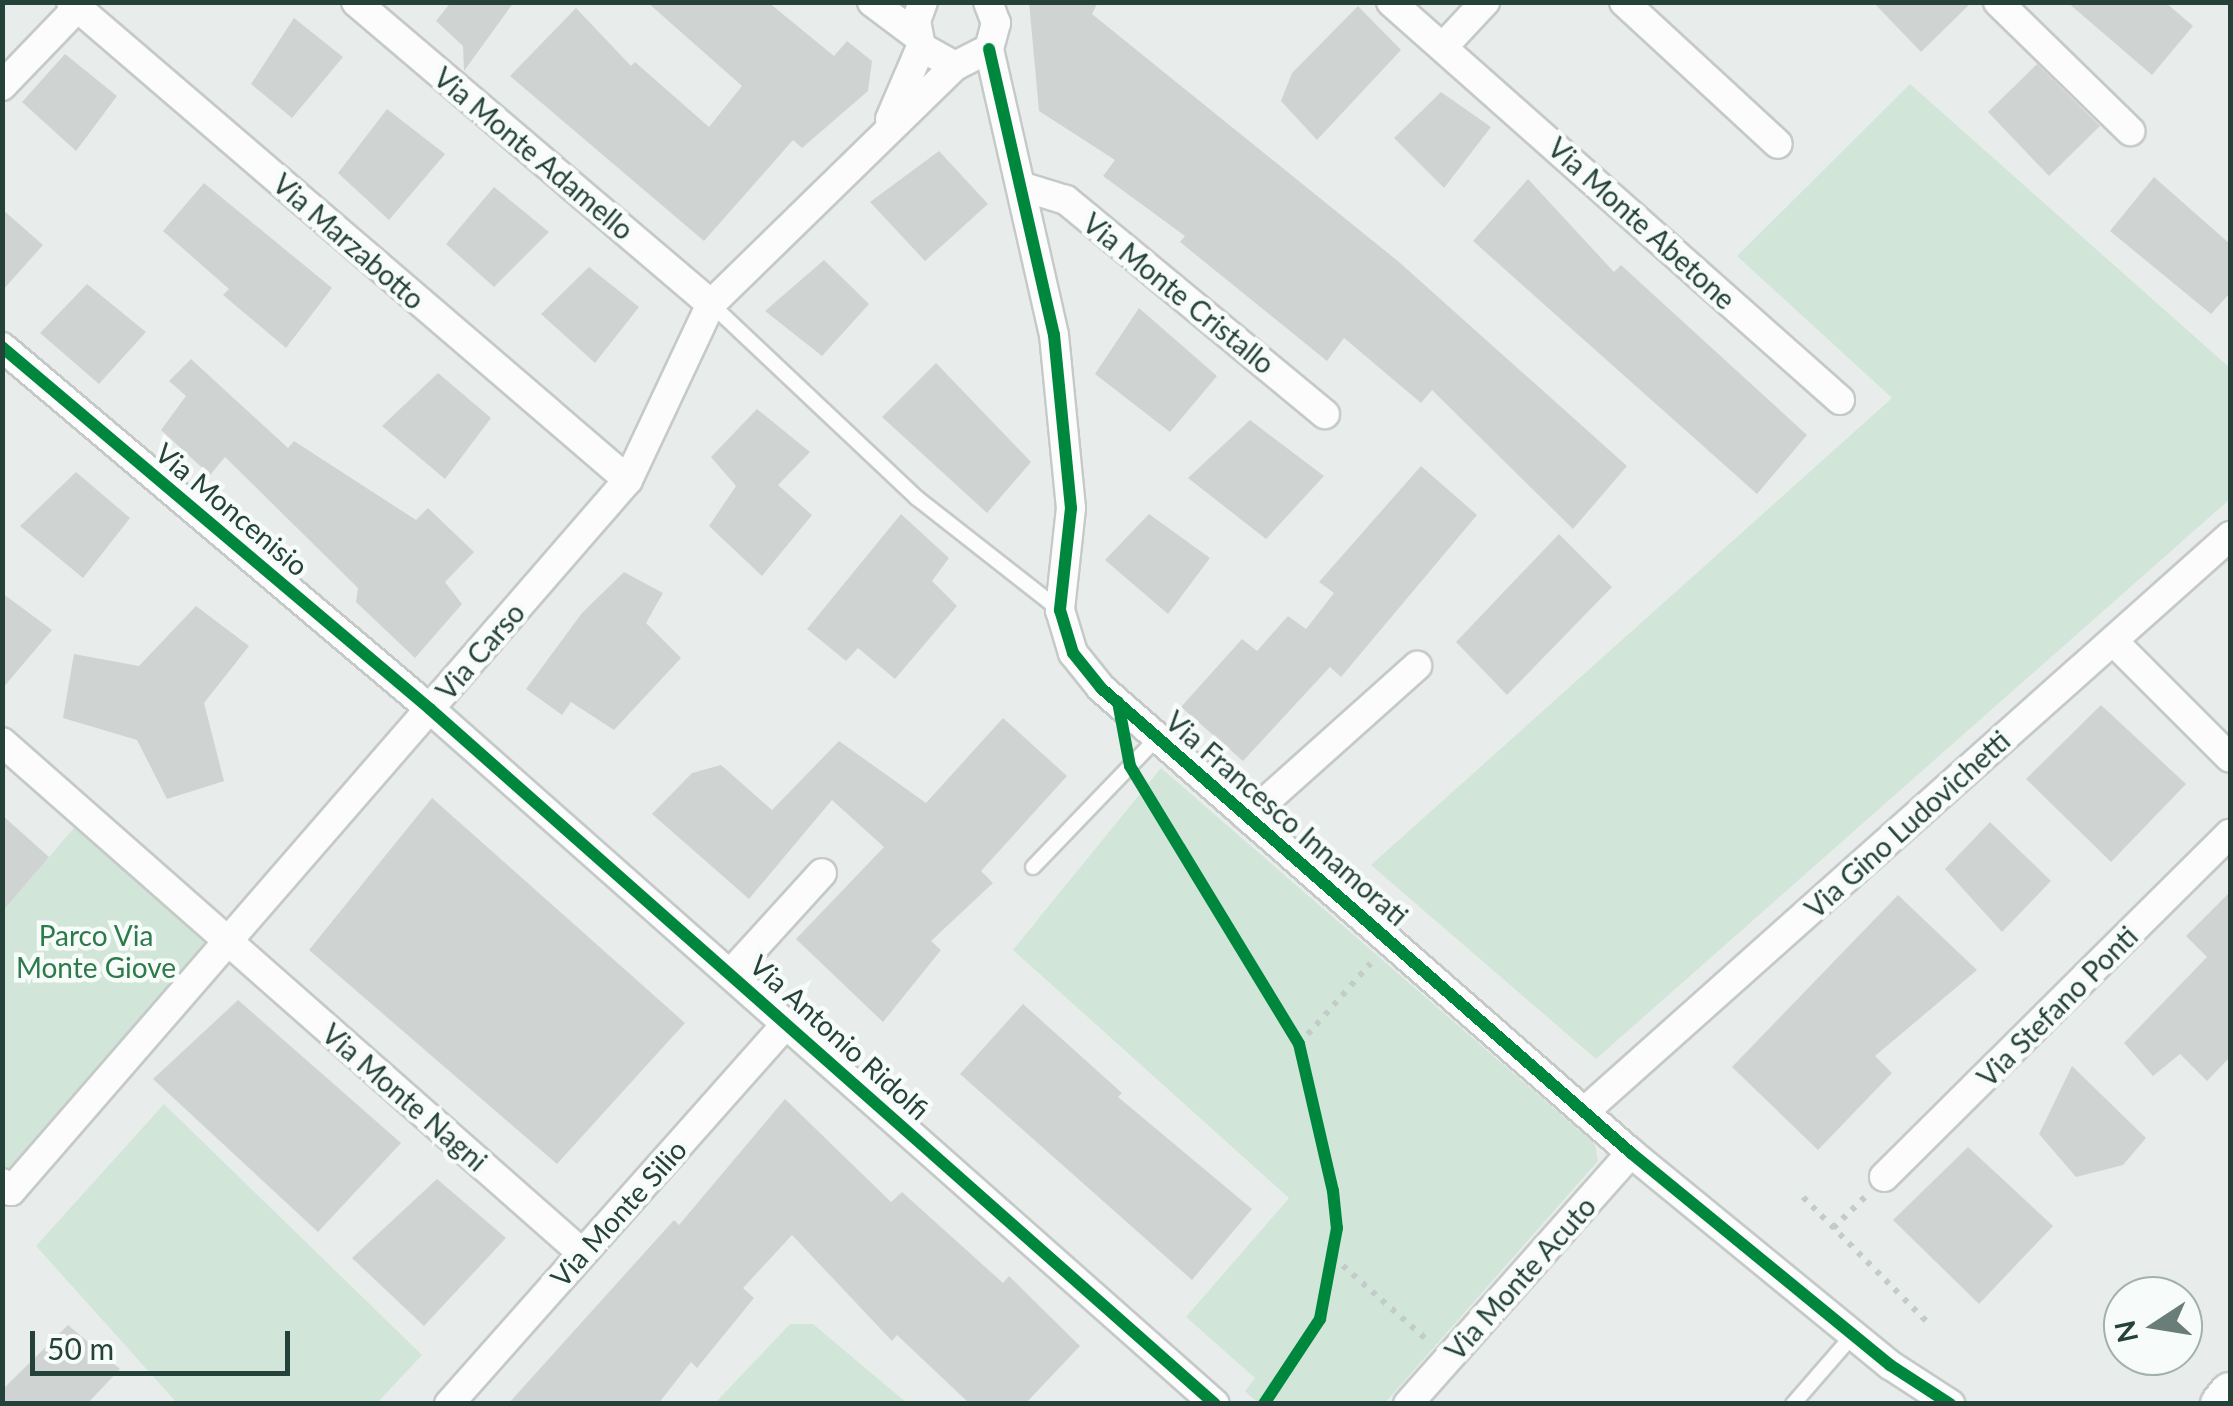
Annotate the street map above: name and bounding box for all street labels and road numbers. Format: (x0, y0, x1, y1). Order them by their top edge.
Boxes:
street label: Via Monte Adamello (427, 60, 641, 246)
street label: Via Monte Abetone (1541, 130, 1743, 316)
street label: Via Marzabotto (267, 166, 431, 316)
street label: Via Monte Cristallo (1077, 206, 1281, 380)
street label: Via Moncenisio (149, 435, 315, 583)
street label: Via Carso (429, 596, 531, 706)
street label: Via Francesco Innamorati (1159, 704, 1415, 932)
street label: Via Gino Ludovichetti (1798, 723, 2016, 925)
street label: Via Stefano Ponti (1970, 919, 2144, 1093)
street label: Via Antonio Ridolfi (743, 947, 937, 1127)
street label: Via Monte Nagni (316, 1016, 494, 1178)
street label: Via Monte Silio (543, 1132, 693, 1294)
street label: Via Monte Acuto (1438, 1189, 1602, 1367)

